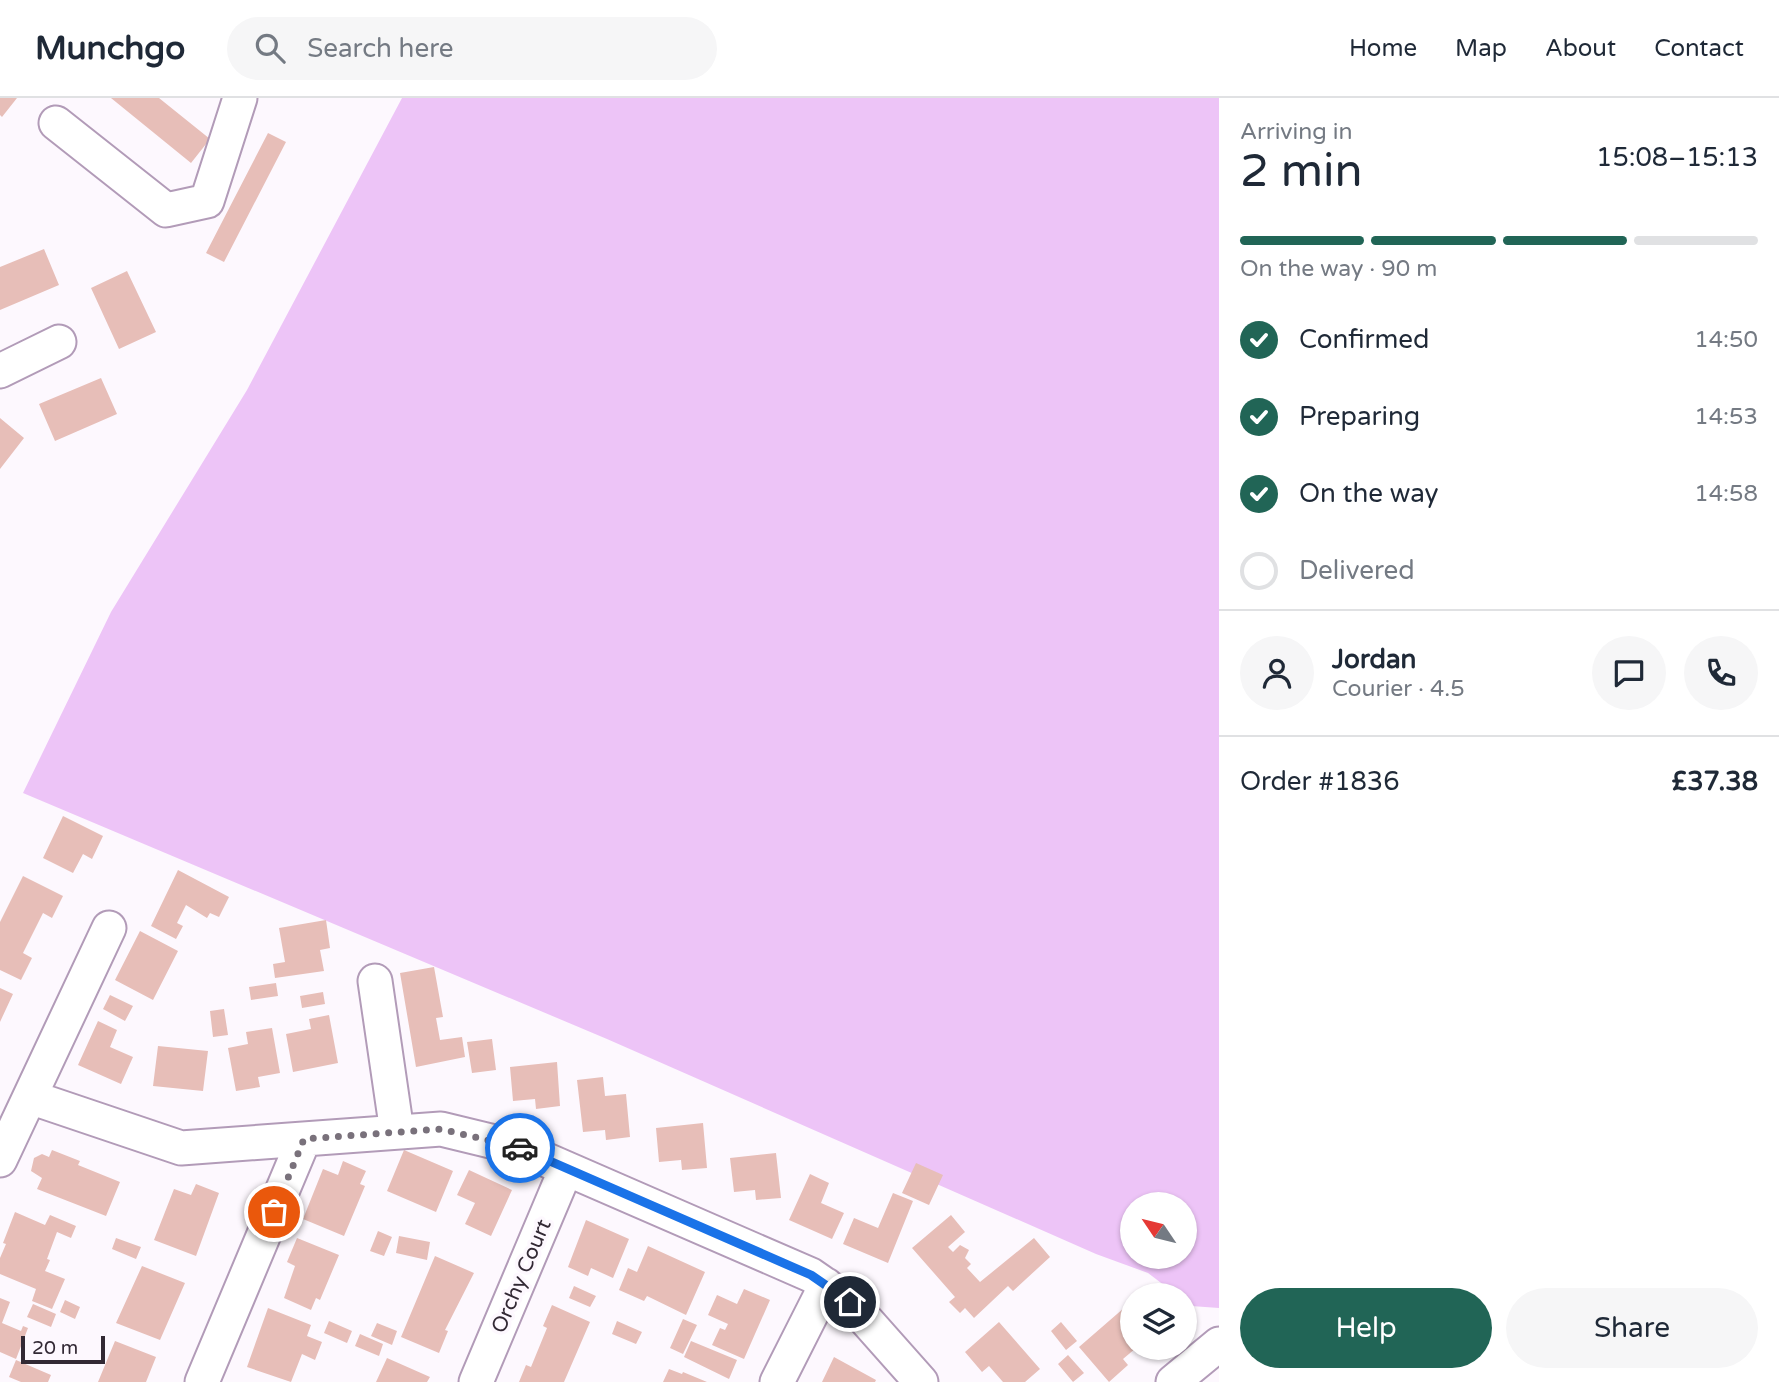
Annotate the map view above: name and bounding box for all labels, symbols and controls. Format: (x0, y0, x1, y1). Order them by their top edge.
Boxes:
search box (227, 17, 717, 80)
text: Munchgo (35, 29, 185, 68)
icon: search (251, 29, 289, 67)
text: Search here (307, 33, 453, 64)
text: Home (1349, 34, 1417, 63)
text: Map (1455, 34, 1507, 63)
text: About (1545, 34, 1616, 63)
text: Contact (1654, 34, 1744, 63)
text: Arriving in (1240, 118, 1353, 146)
text: 15:08–15:13 (1596, 142, 1758, 173)
text: 2 min (1240, 144, 1363, 199)
text: On the way · 90 m (1240, 255, 1437, 283)
icon: check (1240, 321, 1278, 359)
text: Confirmed (1299, 324, 1429, 355)
text: 14:50 (1694, 326, 1758, 354)
icon: check (1240, 398, 1278, 436)
text: Preparing (1299, 401, 1420, 432)
text: 14:53 (1694, 403, 1758, 431)
icon: check (1240, 475, 1278, 513)
text: On the way (1299, 478, 1439, 509)
text: 14:58 (1694, 480, 1758, 508)
text: Delivered (1299, 555, 1415, 586)
button: person (1240, 636, 1314, 710)
button: chat (1592, 636, 1666, 710)
button: phone (1684, 636, 1758, 710)
text: Jordan (1332, 644, 1416, 675)
text: Courier · 4.5 (1332, 675, 1465, 703)
text: Order #1836 (1240, 766, 1400, 797)
text: £37.38 (1672, 766, 1758, 797)
courier (485, 1113, 555, 1183)
icon: car (501, 1129, 539, 1167)
pin (244, 1182, 304, 1242)
north arrow (1120, 1192, 1197, 1269)
map controls (1120, 1192, 1197, 1360)
icon: bag (255, 1193, 293, 1231)
street label: Orchy Court (486, 1216, 557, 1337)
pin (820, 1272, 880, 1332)
icon: home (831, 1283, 869, 1321)
button: layers (1120, 1283, 1197, 1360)
button: Help (1240, 1288, 1492, 1368)
button: Share (1506, 1288, 1758, 1368)
scale bar (21, 1333, 105, 1365)
text: 20 m (32, 1337, 78, 1359)

